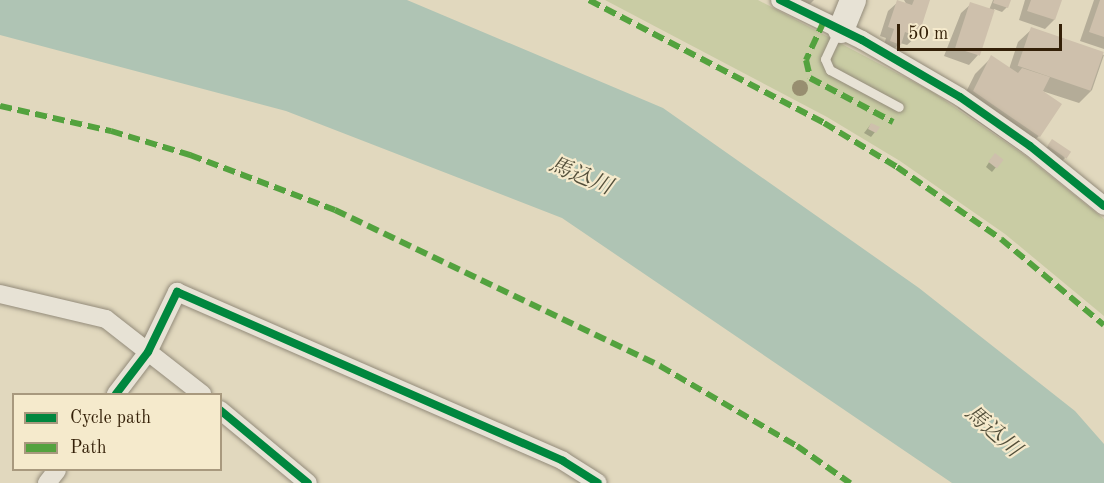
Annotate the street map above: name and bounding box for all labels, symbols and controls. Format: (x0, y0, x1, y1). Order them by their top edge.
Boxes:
scale bar (900, 12, 1065, 50)
text: 50 m (908, 25, 948, 43)
water label: 馬込川 (544, 152, 616, 202)
legend (12, 393, 222, 471)
water label: 馬込川 (958, 400, 1026, 464)
text: Cycle path (70, 409, 151, 427)
text: Path (70, 439, 106, 457)

